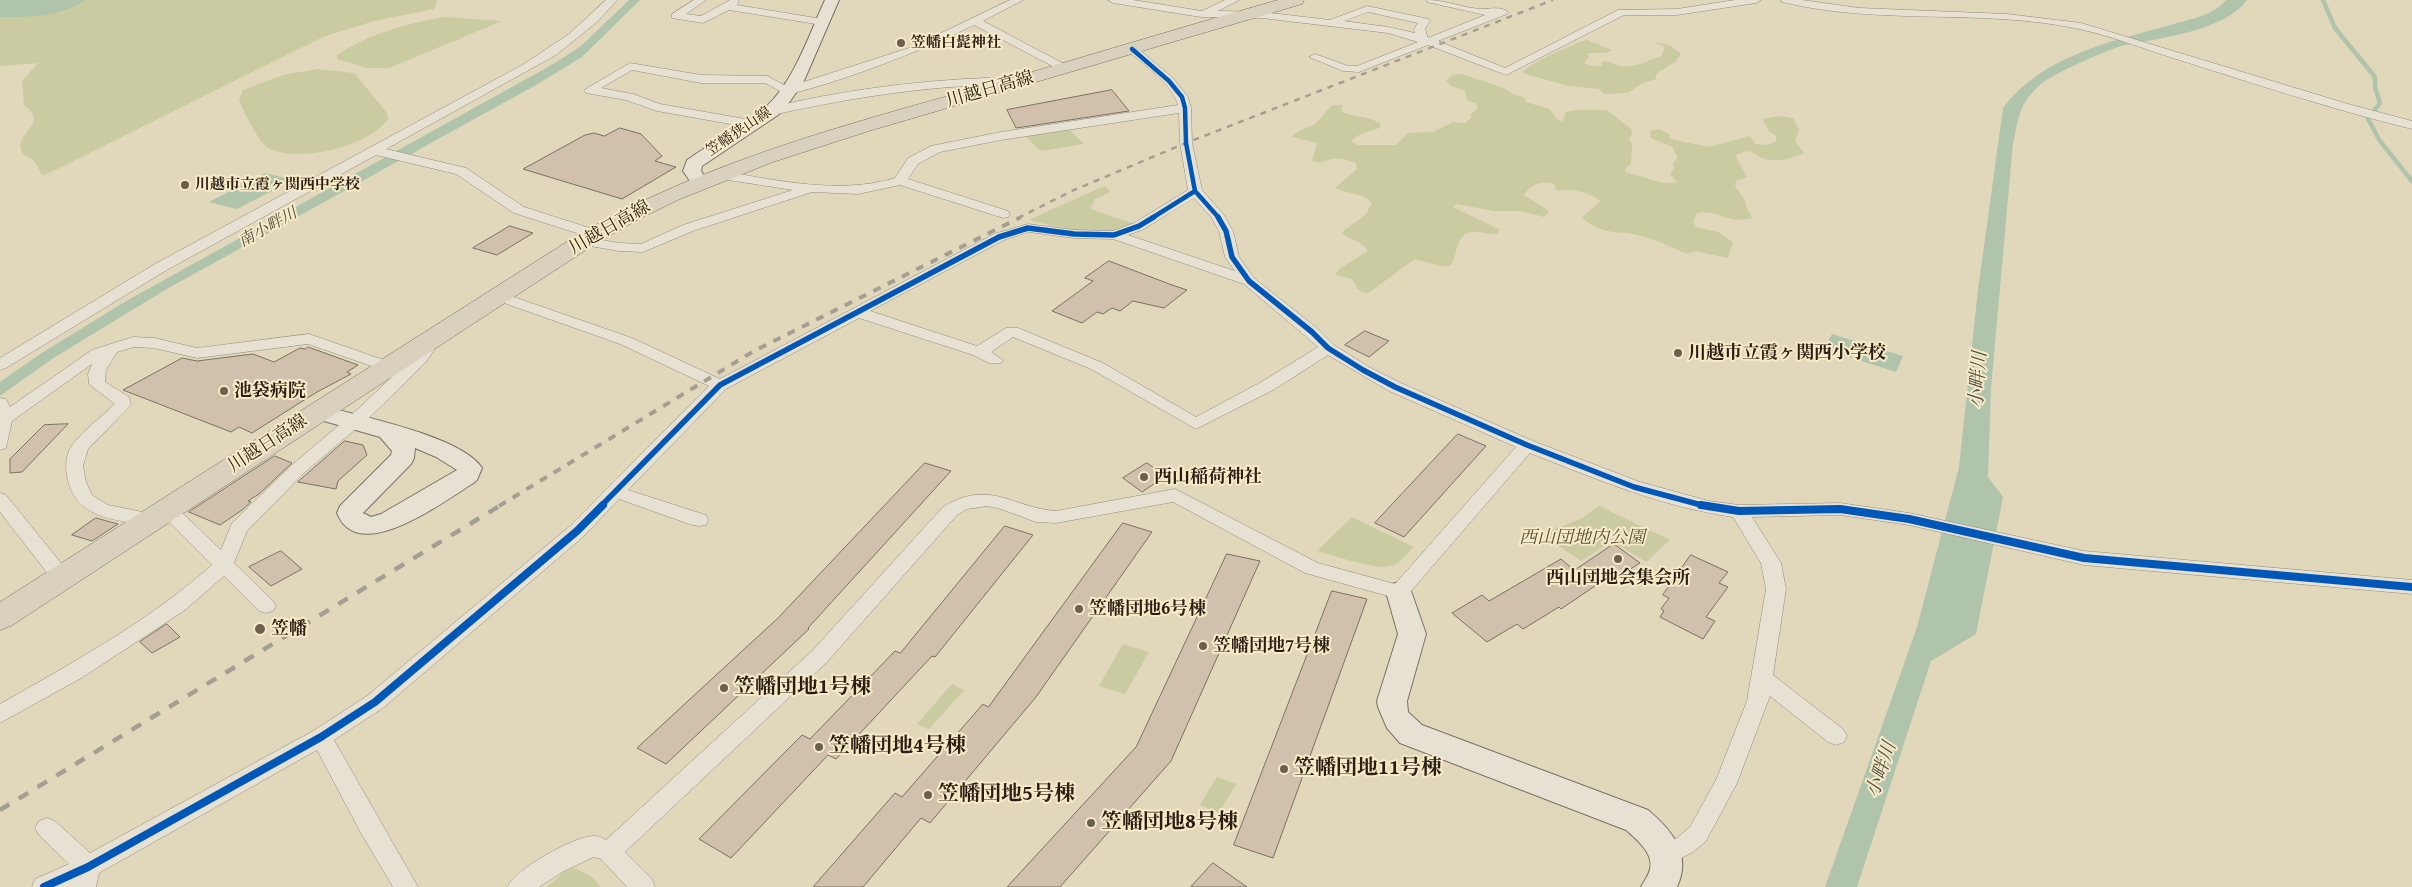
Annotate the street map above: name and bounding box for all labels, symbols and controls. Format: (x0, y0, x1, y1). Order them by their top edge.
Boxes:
place label: 笠幡白髭神社 (911, 34, 1001, 52)
marker: 笠幡白髭神社 (895, 37, 907, 49)
street label: 川越日高線 (944, 67, 1036, 113)
street label: 笠幡狭山線 (703, 104, 775, 160)
place label: 川越市立霞ヶ関西中学校 (195, 176, 360, 194)
marker: 川越市立霞ヶ関西中学校 (179, 179, 191, 191)
street label: 川越日高線 (566, 196, 654, 260)
water label: 南小畔川 (235, 204, 301, 252)
place label: 川越市立霞ヶ関西小学校 (1688, 342, 1886, 364)
marker: 川越市立霞ヶ関西小学校 (1672, 347, 1684, 359)
water label: 小畔川 (1966, 351, 1992, 409)
place label: 池袋病院 (234, 380, 306, 402)
marker: 池袋病院 (218, 385, 230, 397)
street label: 川越日高線 (224, 410, 312, 478)
place label: 西山稲荷神社 (1154, 466, 1262, 488)
marker: 西山稲荷神社 (1138, 471, 1150, 483)
park label: 西山団地内公園 (1519, 527, 1645, 549)
marker: 西山団地会集会所 (1612, 553, 1624, 565)
place label: 西山団地会集会所 (1546, 567, 1690, 589)
place label: 笠幡団地6号棟 (1089, 598, 1206, 620)
marker: 笠幡団地6号棟 (1073, 603, 1085, 615)
place label: 笠幡 (271, 618, 307, 640)
marker: 笠幡 (253, 622, 267, 636)
place label: 笠幡団地7号棟 (1213, 635, 1330, 657)
marker: 笠幡団地7号棟 (1197, 640, 1209, 652)
place label: 笠幡団地1号棟 (734, 675, 871, 701)
marker: 笠幡団地1号棟 (718, 682, 730, 694)
place label: 笠幡団地4号棟 (829, 734, 966, 760)
water label: 小畔川 (1862, 739, 1902, 801)
marker: 笠幡団地4号棟 (813, 741, 825, 753)
place label: 笠幡団地11号棟 (1294, 756, 1442, 782)
marker: 笠幡団地11号棟 (1278, 763, 1290, 775)
place label: 笠幡団地5号棟 (938, 782, 1075, 808)
marker: 笠幡団地5号棟 (922, 789, 934, 801)
place label: 笠幡団地8号棟 (1101, 810, 1238, 836)
marker: 笠幡団地8号棟 (1085, 817, 1097, 829)

